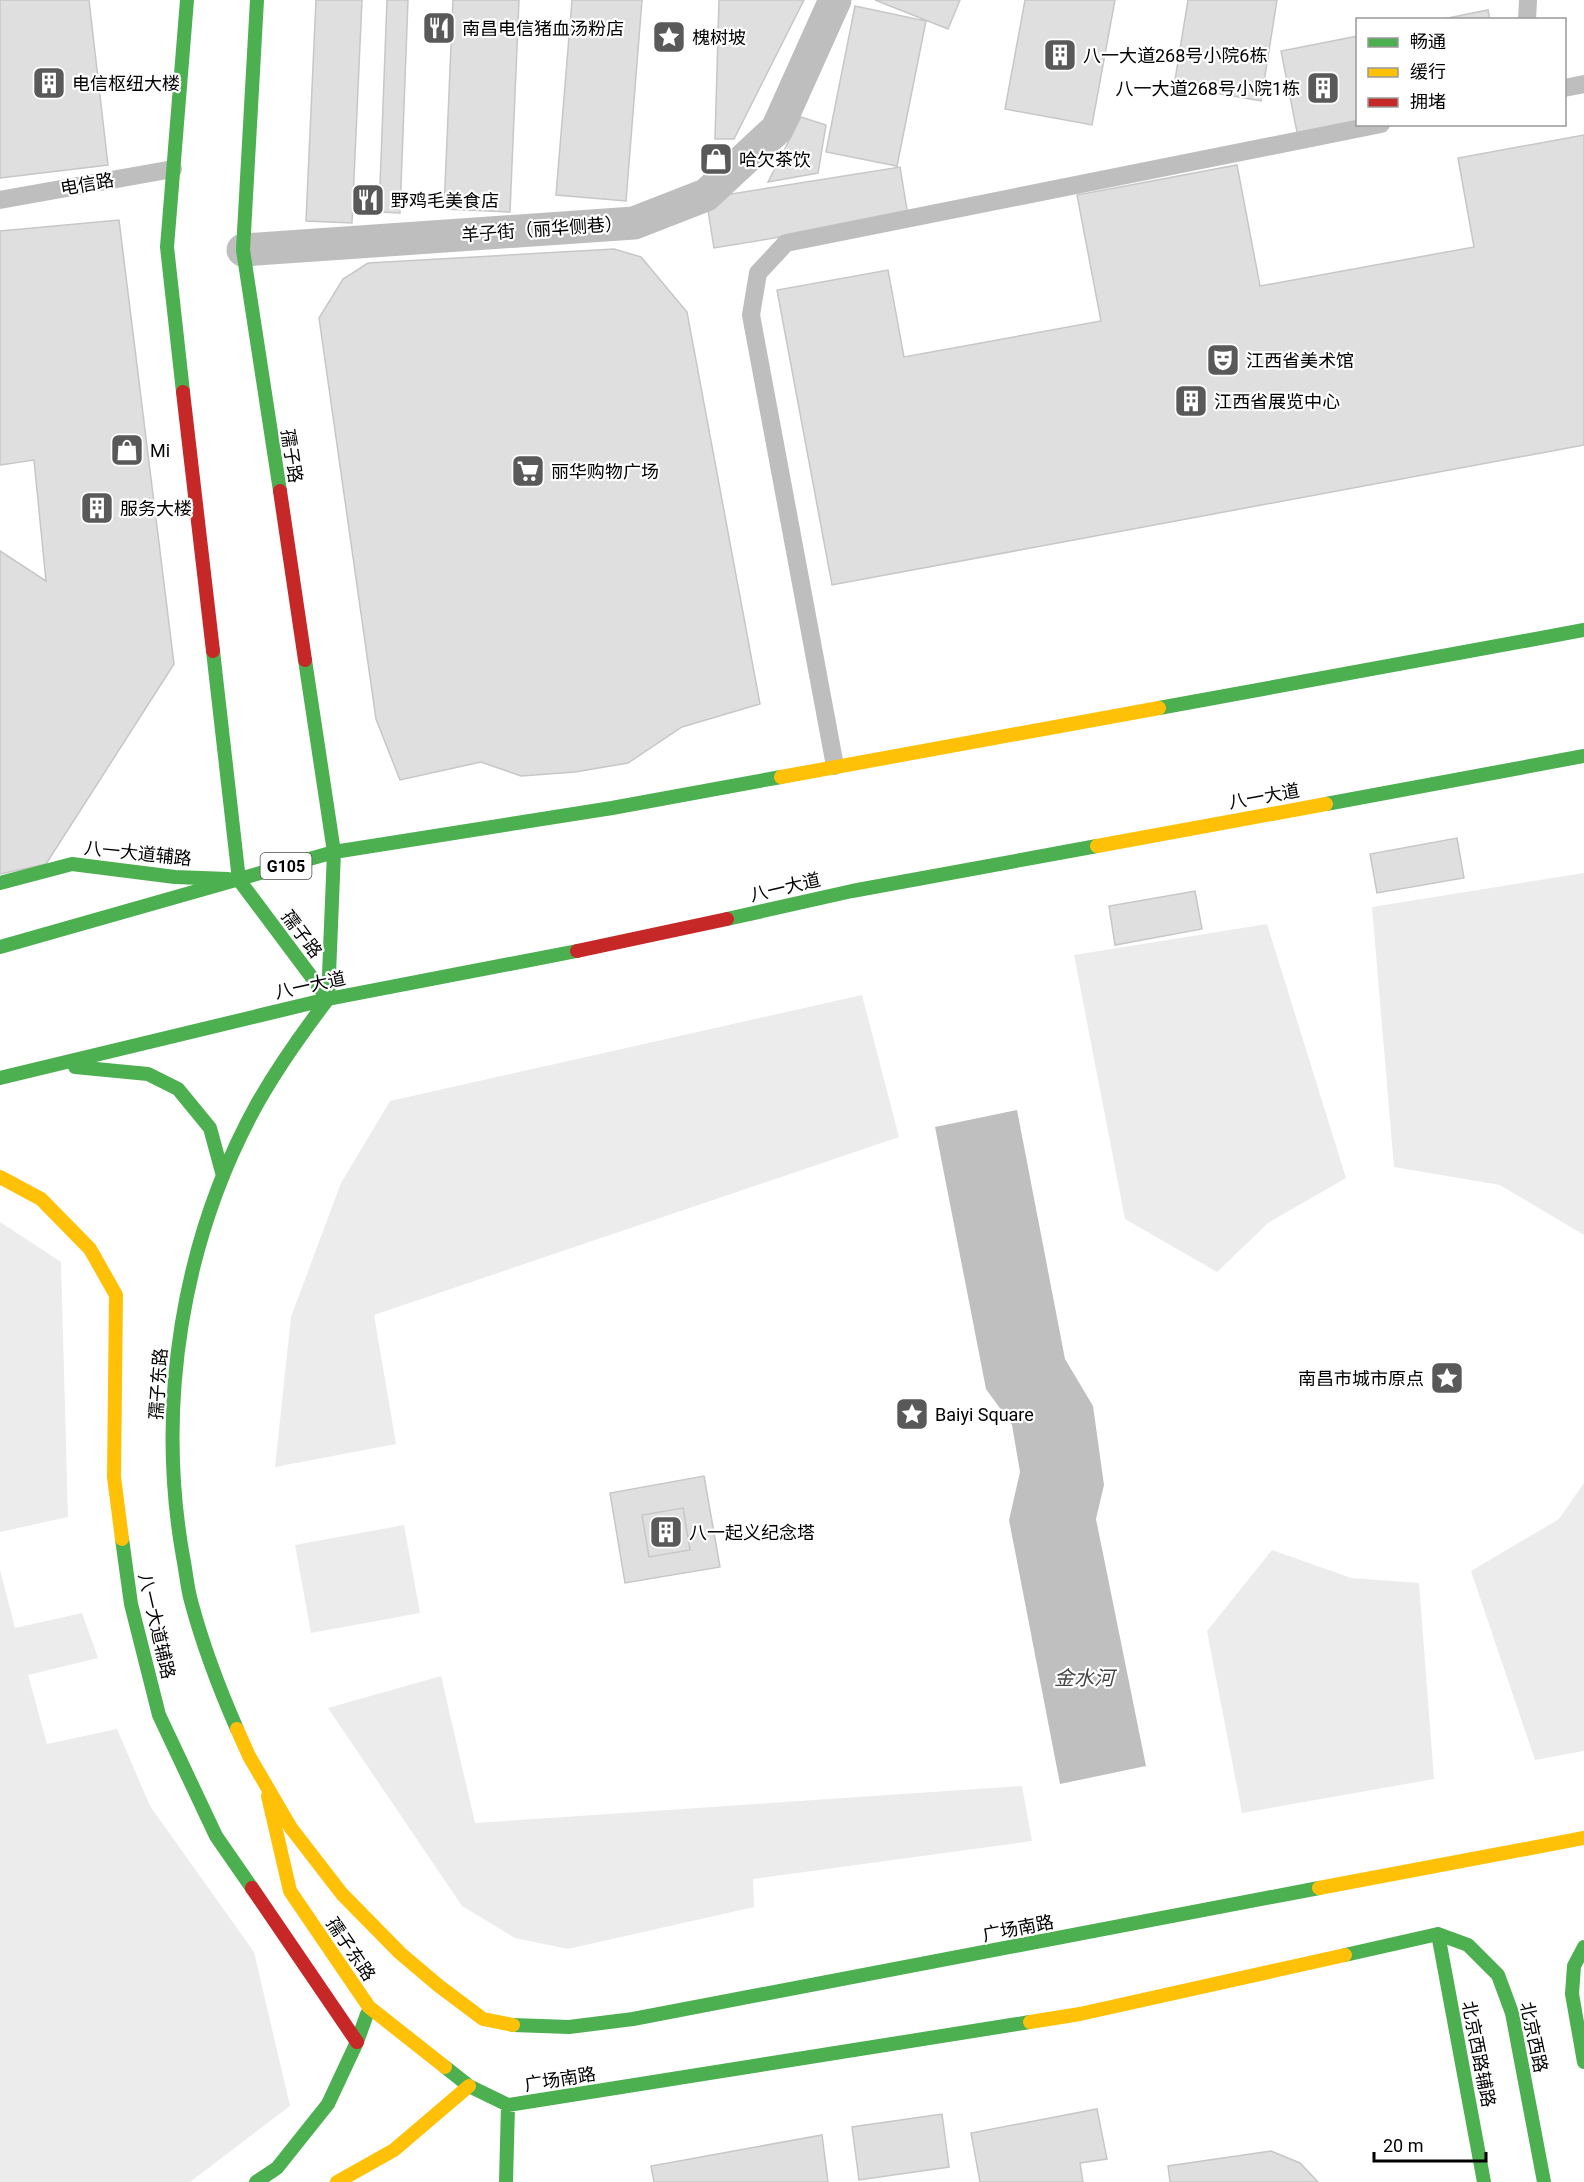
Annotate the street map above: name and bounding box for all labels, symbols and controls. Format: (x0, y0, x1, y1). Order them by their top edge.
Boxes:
restaurant icon: 南昌电信猪血汤粉店 (421, 10, 457, 46)
place label: 南昌电信猪血汤粉店 (462, 18, 624, 39)
legend (1356, 18, 1566, 126)
place icon: 槐树坡 (651, 19, 687, 55)
place label: 槐树坡 (692, 27, 746, 48)
text: 畅通 (1410, 31, 1446, 52)
building icon: 八一大道268号小院6栋 (1042, 37, 1078, 73)
place label: 八一大道268号小院6栋 (1083, 45, 1267, 66)
text: 缓行 (1410, 61, 1446, 82)
building icon: 电信枢纽大楼 (31, 65, 67, 101)
building icon: 八一大道268号小院1栋 (1305, 70, 1341, 106)
place label: 电信枢纽大楼 (72, 73, 180, 94)
place label: 八一大道268号小院1栋 (1116, 78, 1300, 99)
text: 拥堵 (1410, 91, 1446, 112)
shop icon: 哈欠茶饮 (698, 141, 734, 177)
place label: 哈欠茶饮 (739, 149, 811, 170)
street label: 电信路 (59, 169, 115, 199)
restaurant icon: 野鸡毛美食店 (350, 182, 386, 218)
place label: 野鸡毛美食店 (391, 190, 499, 211)
street label: 羊子街（丽华侧巷） (460, 213, 624, 245)
theatre icon: 江西省美术馆 (1205, 342, 1241, 378)
place label: 江西省美术馆 (1246, 350, 1354, 371)
building icon: 江西省展览中心 (1173, 383, 1209, 419)
place label: 江西省展览中心 (1214, 391, 1340, 412)
street label: 孺子路 (277, 428, 307, 484)
shop icon: Mi (109, 432, 145, 468)
place label: Mi (150, 440, 170, 461)
supermarket icon: 丽华购物广场 (510, 453, 546, 489)
place label: 丽华购物广场 (551, 461, 659, 482)
building icon: 服务大楼 (79, 490, 115, 526)
place label: 服务大楼 (120, 498, 192, 519)
street label: 八一大道 (1227, 779, 1301, 813)
street label: 八一大道辅路 (83, 837, 193, 869)
road number: G105 (260, 853, 312, 879)
street label: 八一大道 (748, 869, 822, 905)
street label: 孺子路 (277, 906, 327, 962)
street label: 八一大道 (273, 967, 347, 1003)
street label: 孺子东路 (145, 1347, 171, 1421)
place icon: 南昌市城市原点 (1429, 1360, 1465, 1396)
place label: 南昌市城市原点 (1298, 1368, 1424, 1389)
place icon: Baiyi Square (894, 1396, 930, 1432)
place label: Baiyi Square (935, 1404, 1034, 1425)
building icon: 八一起义纪念塔 (648, 1514, 684, 1550)
place label: 八一起义纪念塔 (689, 1522, 815, 1543)
street label: 八一大道辅路 (135, 1571, 179, 1681)
water label: 金水河 (1054, 1666, 1118, 1690)
street label: 广场南路 (981, 1911, 1055, 1945)
street label: 孺子东路 (322, 1913, 380, 1985)
street label: 北京西路辅路 (1458, 1999, 1500, 2109)
street label: 北京西路 (1516, 2000, 1552, 2074)
street label: 广场南路 (523, 2063, 597, 2095)
scale bar (1374, 2125, 1486, 2163)
text: 20 m (1383, 2135, 1423, 2156)

